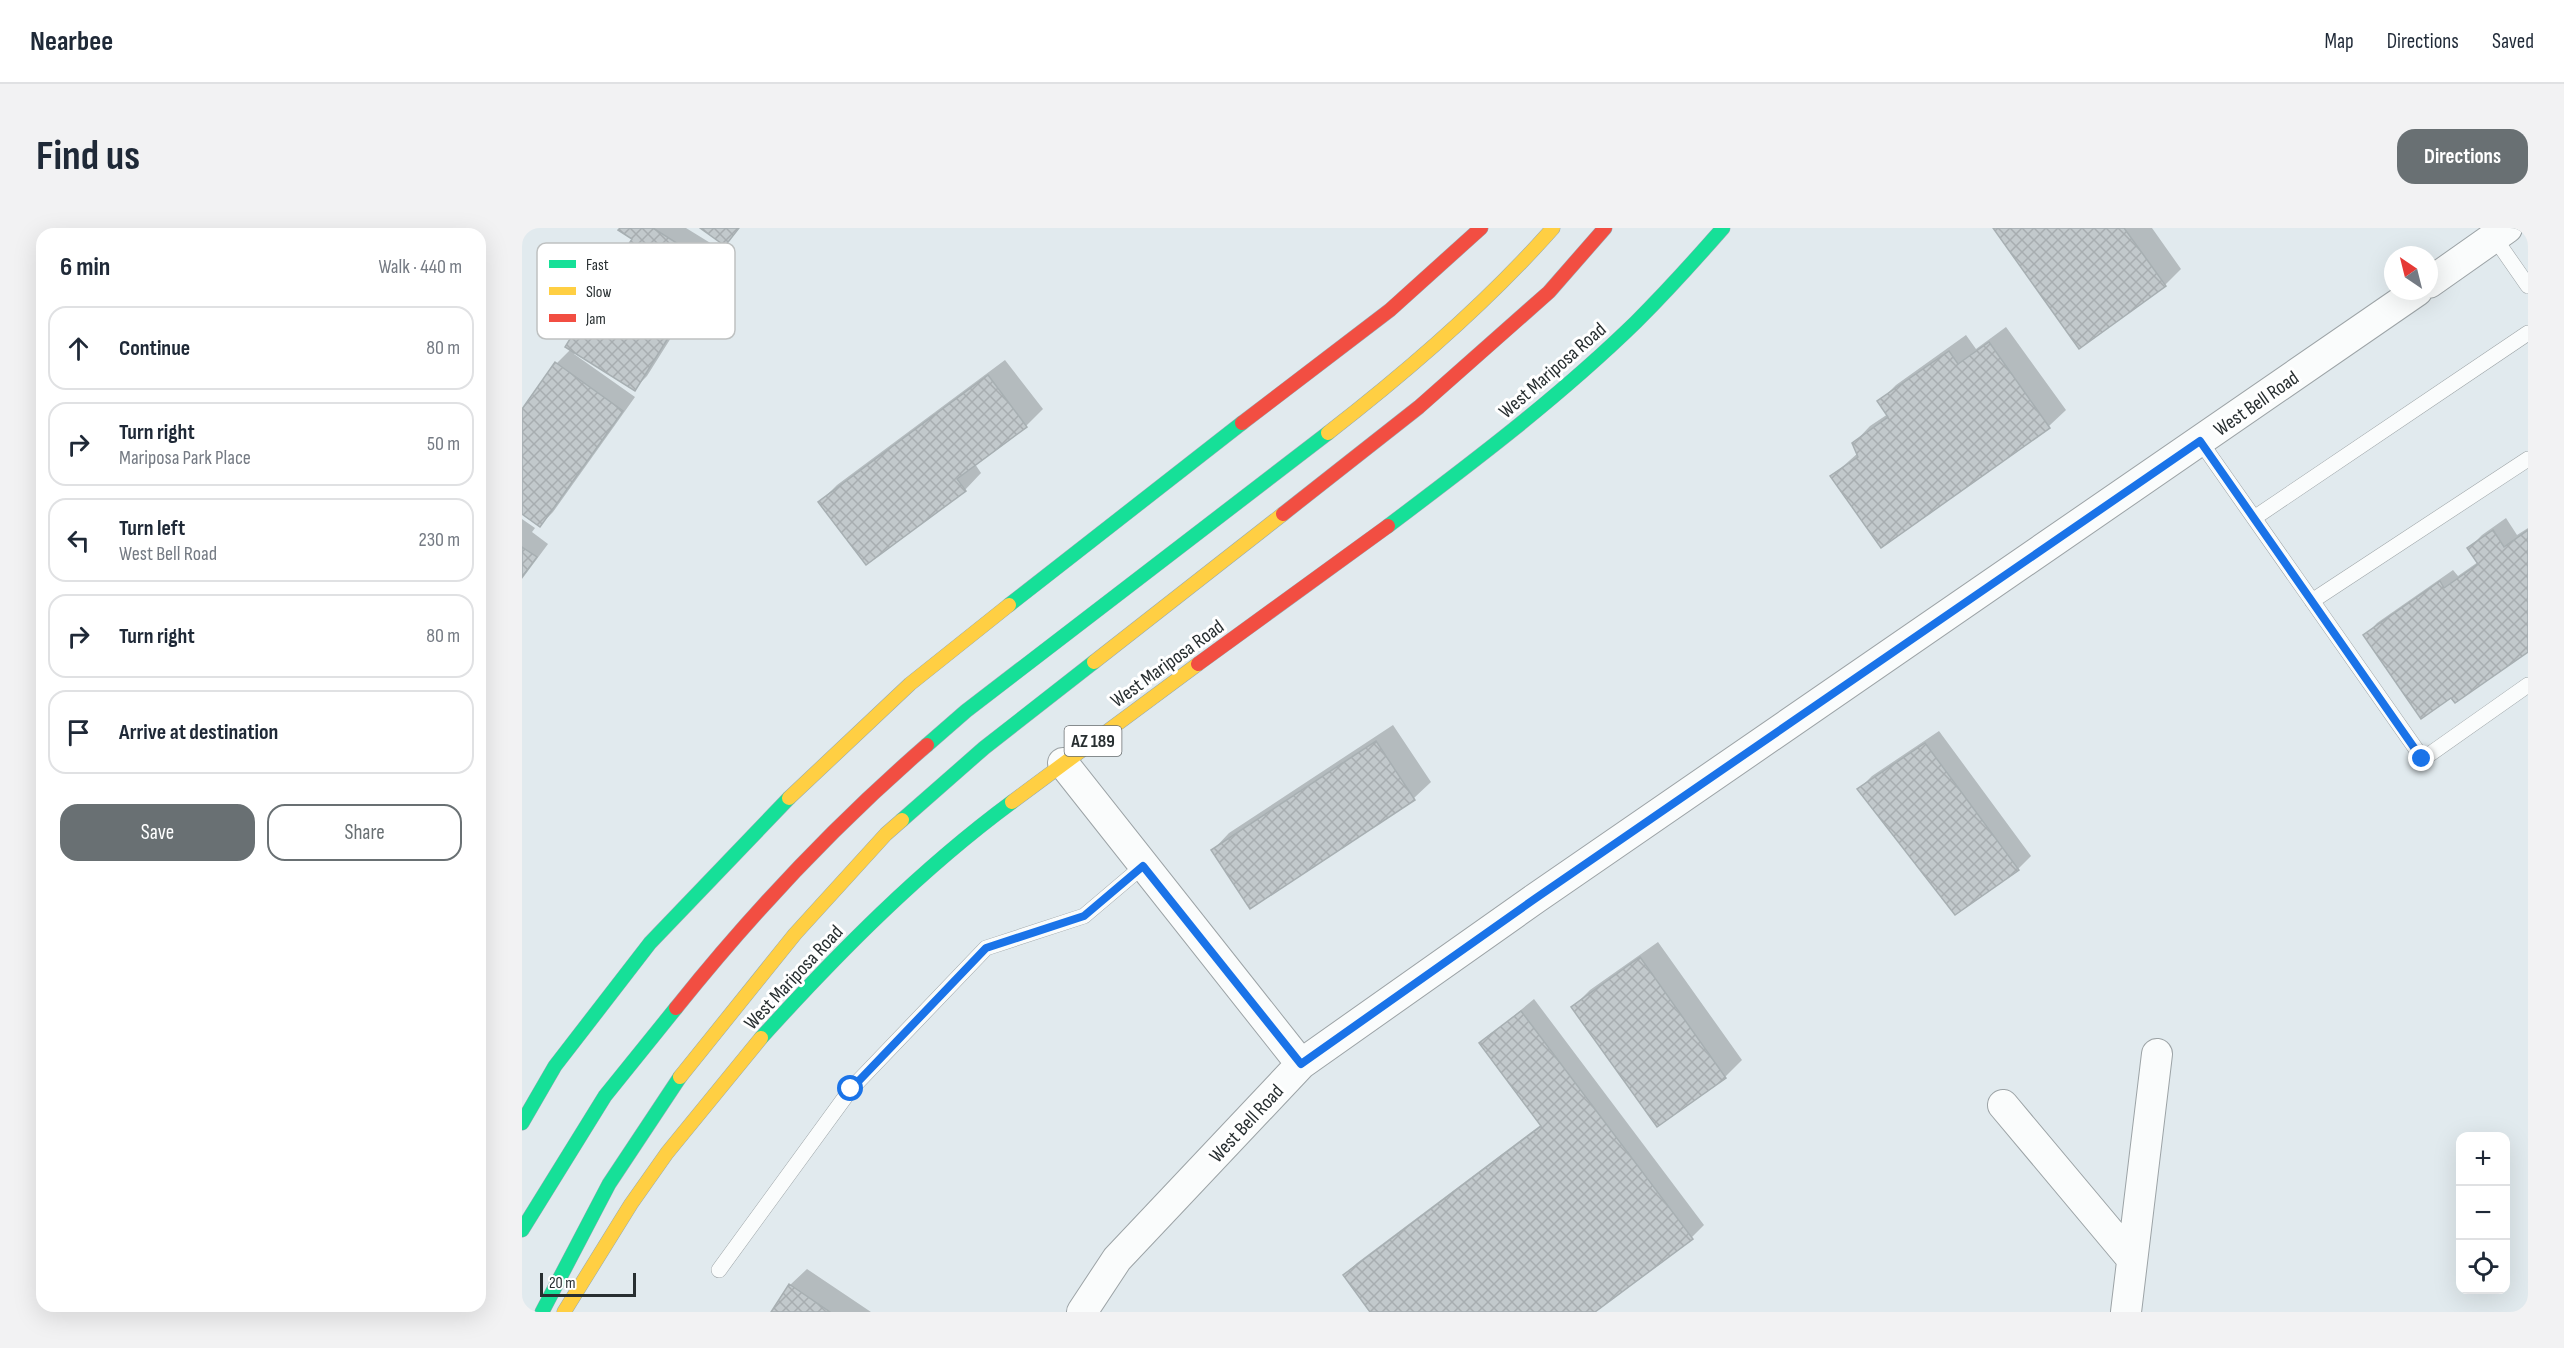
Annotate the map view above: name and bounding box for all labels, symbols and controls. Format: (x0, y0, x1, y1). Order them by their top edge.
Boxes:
text: Nearbee (30, 25, 113, 58)
text: Map (2324, 29, 2354, 54)
text: Directions (2387, 29, 2459, 54)
text: Saved (2492, 29, 2534, 54)
button: Directions (2397, 129, 2528, 184)
text: Find us (36, 131, 140, 182)
legend (537, 243, 735, 339)
north arrow (2384, 246, 2438, 300)
text: 6 min (60, 252, 110, 283)
text: Walk · 440 m (378, 255, 462, 279)
text: Fast (586, 256, 609, 275)
text: Slow (586, 283, 611, 302)
text: Jam (585, 310, 606, 329)
street label: West Mariposa Road (1494, 318, 1611, 424)
icon: ahead (62, 332, 95, 365)
text: Continue (119, 335, 190, 362)
text: 80 m (426, 336, 460, 360)
street label: West Bell Road (2210, 366, 2304, 442)
text: Turn right (119, 419, 195, 446)
icon: right (62, 428, 95, 461)
text: 50 m (427, 432, 460, 456)
text: Mariposa Park Place (119, 446, 251, 470)
text: Turn left (119, 515, 185, 542)
icon: left (62, 524, 95, 557)
text: 230 m (418, 528, 460, 552)
text: West Bell Road (119, 542, 217, 566)
street label: West Mariposa Road (1106, 615, 1229, 713)
icon: right (62, 620, 95, 653)
text: Turn right (119, 623, 195, 650)
text: 80 m (426, 624, 460, 648)
icon: arrive (62, 716, 95, 749)
text: Arrive at destination (119, 719, 278, 746)
road number: AZ 189 (1064, 726, 1122, 756)
route end (2408, 745, 2434, 771)
button: Save (60, 804, 255, 861)
button: Share (267, 804, 462, 861)
street label: West Mariposa Road (739, 920, 848, 1035)
route start (837, 1075, 863, 1101)
street label: West Bell Road (1205, 1080, 1289, 1168)
map controls (2456, 1132, 2510, 1294)
button: + (2456, 1132, 2510, 1186)
button: − (2456, 1186, 2510, 1240)
button: locate (2456, 1240, 2510, 1294)
scale bar (540, 1270, 636, 1298)
text: 20 m (549, 1274, 576, 1293)

